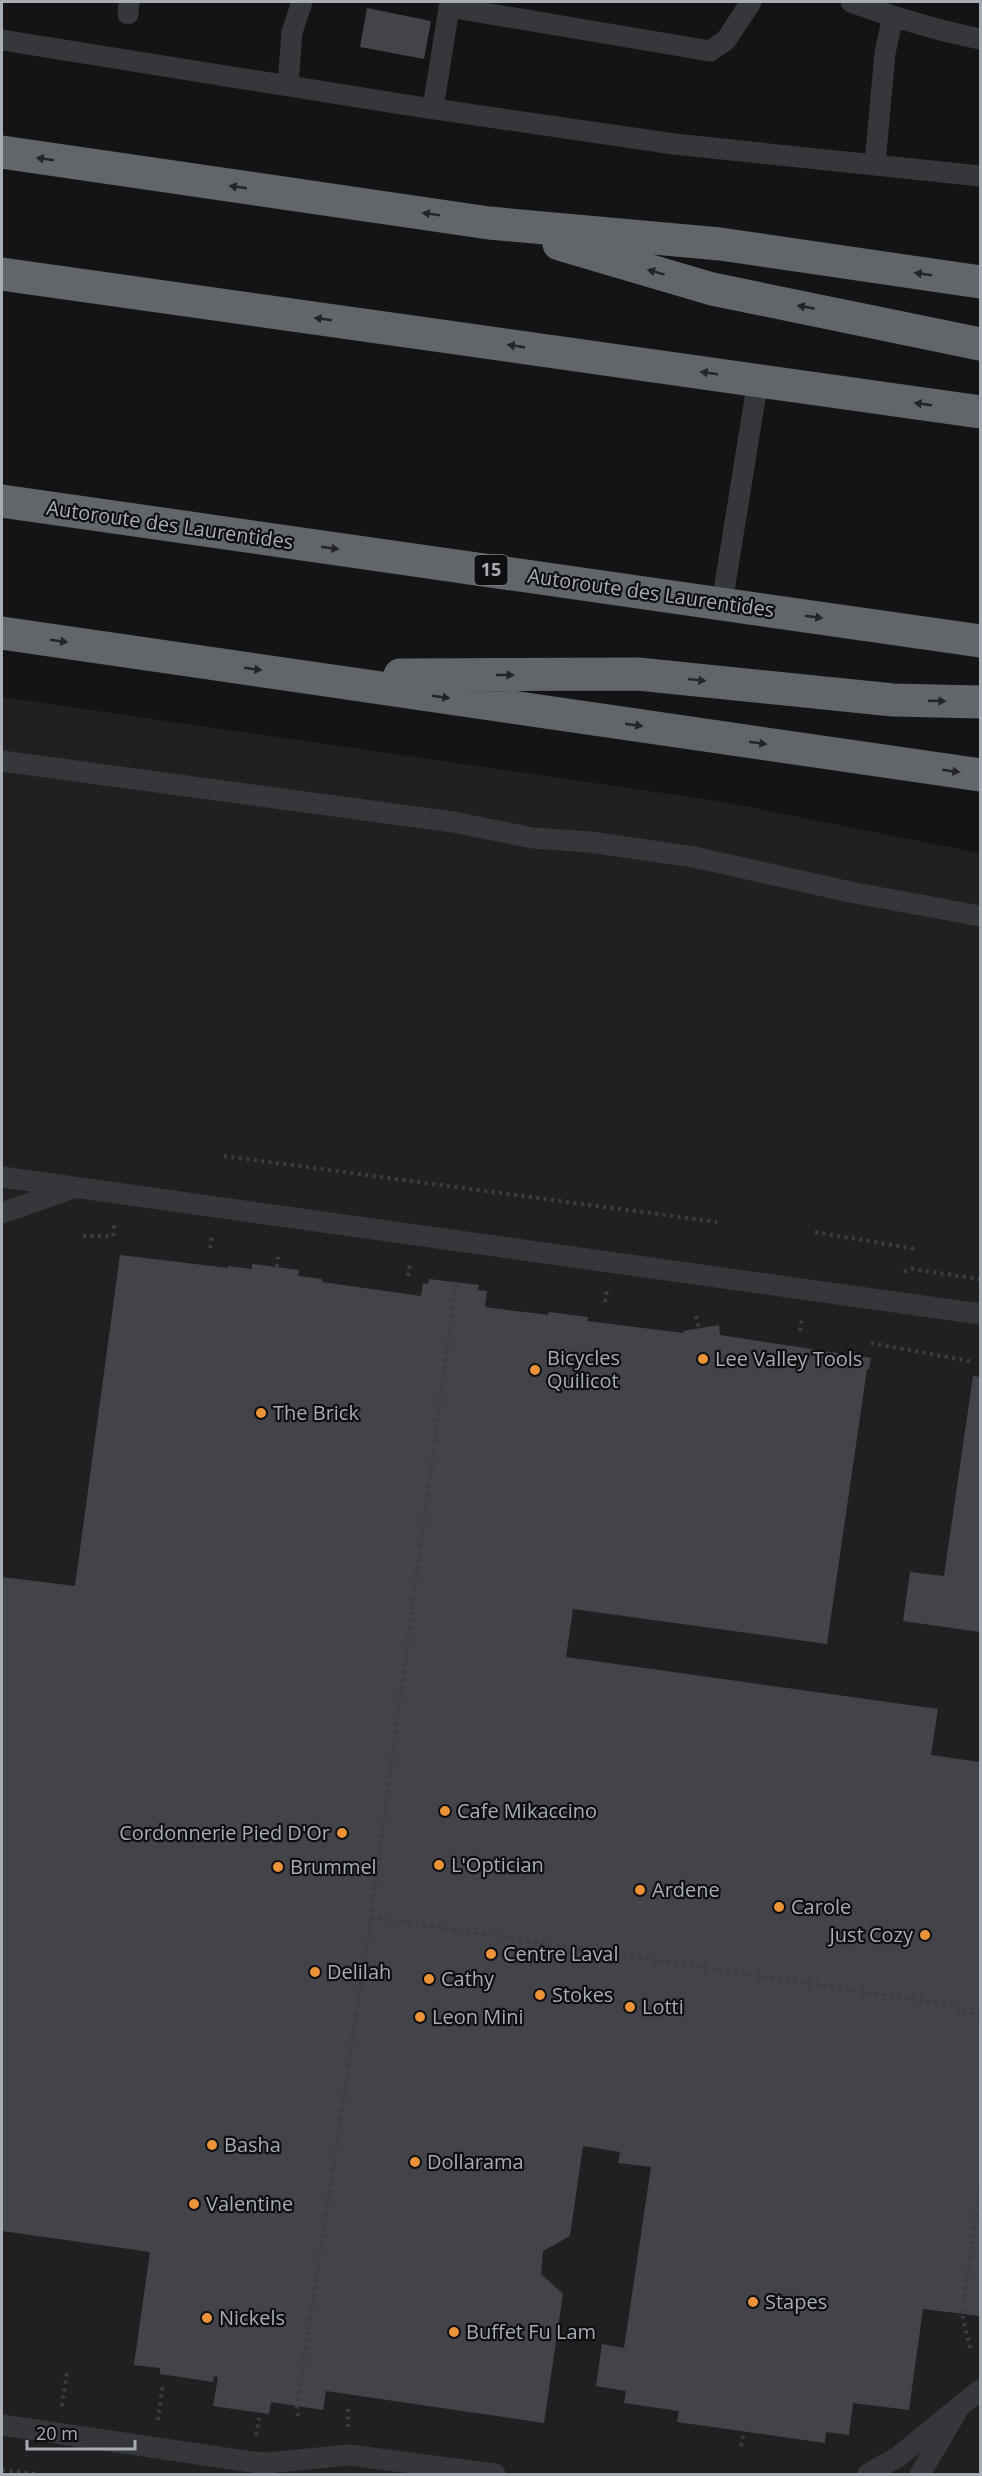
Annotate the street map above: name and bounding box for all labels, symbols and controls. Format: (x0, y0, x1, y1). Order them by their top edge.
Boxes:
one-way arrow (36, 154, 55, 163)
one-way arrow (229, 182, 248, 191)
one-way arrow (422, 210, 441, 219)
one-way arrow (647, 267, 665, 276)
one-way arrow (913, 269, 932, 278)
one-way arrow (796, 302, 815, 311)
one-way arrow (313, 314, 332, 324)
one-way arrow (506, 342, 525, 351)
one-way arrow (699, 369, 718, 378)
one-way arrow (913, 399, 932, 408)
street label: Autoroute des Laurentides (45, 494, 295, 555)
one-way arrow (320, 543, 339, 552)
road number: 15 (474, 555, 508, 585)
street label: Autoroute des Laurentides (526, 562, 776, 623)
one-way arrow (804, 612, 823, 621)
one-way arrow (50, 637, 69, 646)
one-way arrow (243, 664, 262, 673)
one-way arrow (495, 670, 514, 680)
one-way arrow (687, 675, 706, 685)
one-way arrow (432, 693, 451, 702)
one-way arrow (927, 696, 946, 706)
one-way arrow (625, 721, 644, 730)
one-way arrow (749, 738, 768, 747)
one-way arrow (942, 766, 961, 775)
place label: Bicycles Quilicot (547, 1344, 620, 1394)
place label: Lee Valley Tools (715, 1345, 862, 1372)
marker: Lee Valley Tools (696, 1352, 710, 1366)
marker: Bicycles Quilicot (528, 1363, 542, 1377)
place label: The Brick (273, 1399, 359, 1426)
marker: The Brick (254, 1406, 268, 1420)
place label: Cafe Mikaccino (457, 1797, 597, 1824)
marker: Cafe Mikaccino (438, 1804, 452, 1818)
place label: Cordonnerie Pied D'Or (119, 1819, 330, 1846)
marker: Cordonnerie Pied D'Or (335, 1826, 349, 1840)
place label: L'Optician (451, 1851, 544, 1878)
place label: Brummel (290, 1853, 377, 1880)
marker: L'Optician (432, 1858, 446, 1872)
marker: Brummel (271, 1860, 285, 1874)
place label: Ardene (652, 1876, 720, 1903)
marker: Ardene (633, 1883, 647, 1897)
place label: Carole (791, 1893, 851, 1920)
marker: Carole (772, 1900, 786, 1914)
place label: Just Cozy (827, 1921, 914, 1948)
marker: Just Cozy (918, 1928, 932, 1942)
place label: Centre Laval (503, 1940, 619, 1967)
marker: Centre Laval (484, 1947, 498, 1961)
place label: Delilah (327, 1958, 391, 1985)
marker: Delilah (308, 1965, 322, 1979)
place label: Cathy (441, 1965, 495, 1992)
marker: Cathy (422, 1972, 436, 1986)
place label: Stokes (552, 1981, 613, 2008)
marker: Stokes (533, 1988, 547, 2002)
place label: Lotti (642, 1993, 684, 2020)
marker: Lotti (623, 2000, 637, 2014)
place label: Leon Mini (432, 2003, 524, 2030)
marker: Leon Mini (413, 2010, 427, 2024)
place label: Basha (224, 2131, 281, 2158)
marker: Basha (205, 2138, 219, 2152)
place label: Dollarama (427, 2148, 524, 2175)
marker: Dollarama (408, 2155, 422, 2169)
place label: Valentine (206, 2190, 293, 2217)
marker: Valentine (187, 2197, 201, 2211)
place label: Stapes (765, 2288, 827, 2315)
marker: Stapes (746, 2295, 760, 2309)
place label: Nickels (219, 2304, 285, 2331)
marker: Nickels (200, 2311, 214, 2325)
place label: Buffet Fu Lam (466, 2318, 596, 2345)
marker: Buffet Fu Lam (447, 2325, 461, 2339)
scale bar (27, 2413, 135, 2451)
text: 20 m (36, 2421, 78, 2445)

